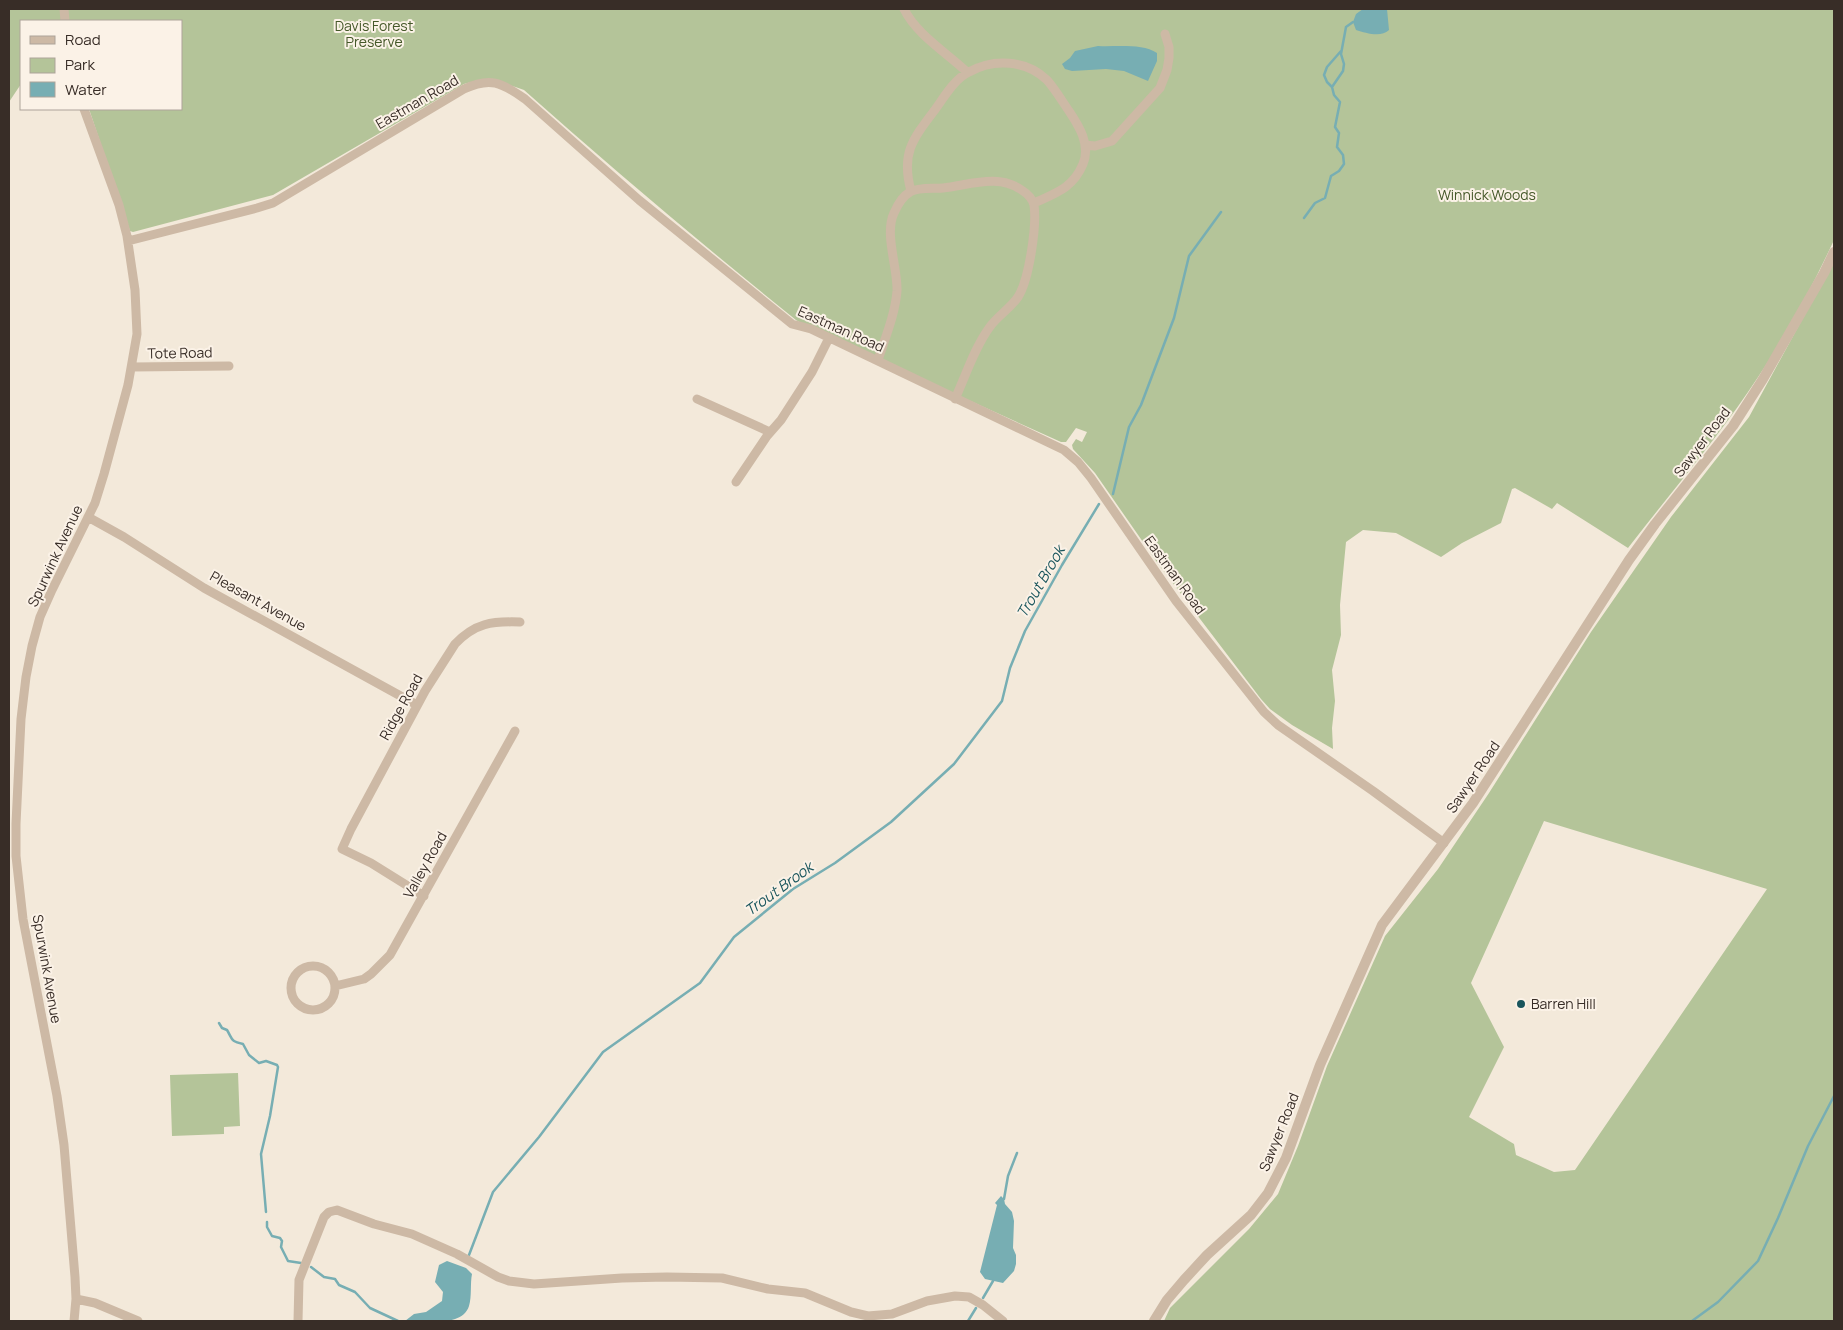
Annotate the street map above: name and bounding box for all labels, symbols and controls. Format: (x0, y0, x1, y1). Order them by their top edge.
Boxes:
park label: Davis Forest Preserve (335, 16, 414, 51)
legend (20, 20, 182, 110)
text: Road (65, 29, 101, 50)
text: Park (65, 54, 95, 75)
street label: Eastman Road (372, 70, 462, 133)
text: Water (65, 79, 107, 100)
park label: Winnick Woods (1438, 185, 1536, 204)
street label: Eastman Road (795, 301, 887, 356)
street label: Tote Road (147, 342, 213, 363)
street label: Sawyer Road (1669, 403, 1734, 481)
street label: Spurwink Avenue (23, 502, 86, 610)
street label: Eastman Road (1140, 532, 1210, 618)
water label: Trout Brook (1012, 540, 1071, 622)
street label: Pleasant Avenue (207, 566, 310, 635)
street label: Ridge Road (375, 670, 427, 743)
street label: Sawyer Road (1441, 737, 1504, 816)
street label: Valley Road (398, 828, 451, 902)
water label: Trout Brook (740, 855, 819, 921)
street label: Spurwink Avenue (29, 913, 66, 1025)
place label: Barren Hill (1531, 994, 1596, 1013)
marker: Barren Hill (1515, 998, 1527, 1010)
street label: Sawyer Road (1254, 1090, 1303, 1174)

